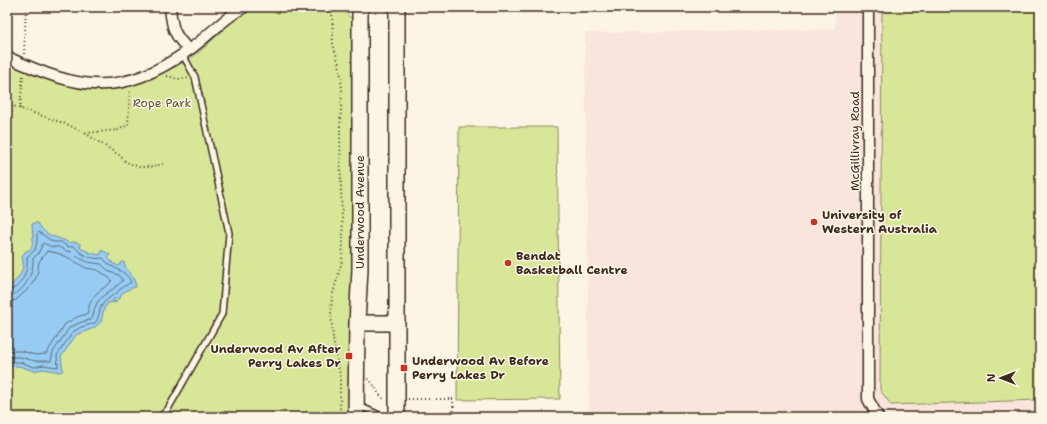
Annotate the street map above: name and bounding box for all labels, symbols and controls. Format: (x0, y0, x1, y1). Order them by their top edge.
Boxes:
street label: McGillivray Road (847, 91, 863, 191)
park label: Rope Park (133, 95, 191, 111)
street label: Underwood Avenue (352, 155, 368, 269)
place label: University of Western Australia (822, 207, 938, 237)
marker: University of Western Australia (809, 217, 819, 227)
place label: Bendat Basketball Centre (516, 248, 628, 278)
marker: Bendat Basketball Centre (503, 258, 513, 268)
place label: Underwood Av After Perry Lakes Dr (211, 341, 342, 371)
marker: Underwood Av After Perry Lakes Dr (344, 351, 354, 361)
place label: Underwood Av Before Perry Lakes Dr (412, 353, 549, 383)
north arrow (981, 358, 1021, 398)
marker: Underwood Av Before Perry Lakes Dr (399, 363, 409, 373)
text: N (984, 373, 999, 382)

